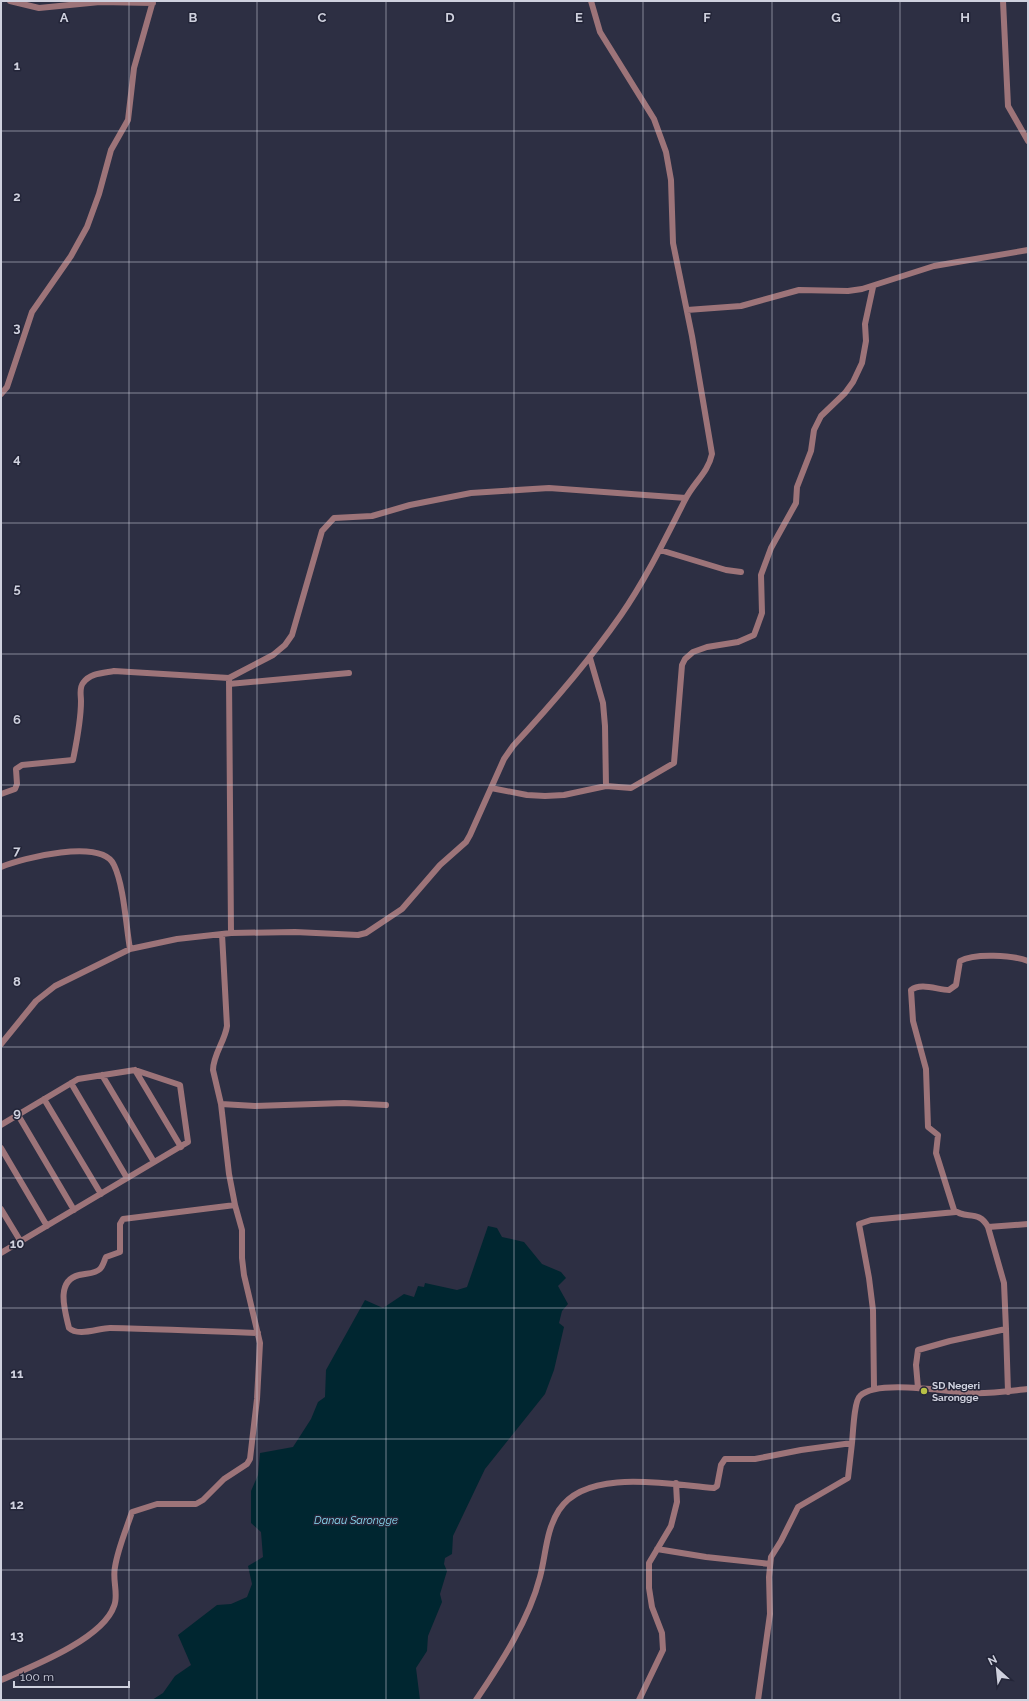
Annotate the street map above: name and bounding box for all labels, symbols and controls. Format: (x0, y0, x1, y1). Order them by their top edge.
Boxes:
text: A (60, 10, 69, 25)
text: B (189, 10, 198, 25)
text: C (318, 10, 327, 25)
text: D (445, 10, 455, 25)
text: E (575, 10, 583, 25)
text: F (703, 10, 711, 25)
text: G (831, 10, 841, 25)
text: H (960, 10, 970, 25)
text: 1 (14, 58, 21, 73)
text: 2 (13, 189, 21, 204)
text: 3 (13, 320, 21, 335)
text: 4 (13, 451, 21, 466)
text: 5 (13, 581, 21, 596)
text: 6 (13, 712, 21, 727)
text: 7 (13, 843, 21, 858)
text: 8 (13, 974, 21, 989)
text: 9 (13, 1105, 21, 1120)
text: 10 (10, 1236, 24, 1251)
text: 11 (11, 1366, 24, 1381)
place label: SD Negeri Sarongge (932, 1380, 980, 1403)
marker: SD Negeri Sarongge (919, 1386, 929, 1396)
text: 12 (10, 1497, 24, 1512)
water label: Danau Sarongge (314, 1514, 398, 1527)
text: 13 (10, 1628, 24, 1643)
north arrow (977, 1649, 1017, 1689)
text: N (986, 1653, 999, 1668)
scale bar (14, 1663, 129, 1689)
text: 100 m (20, 1670, 54, 1684)

